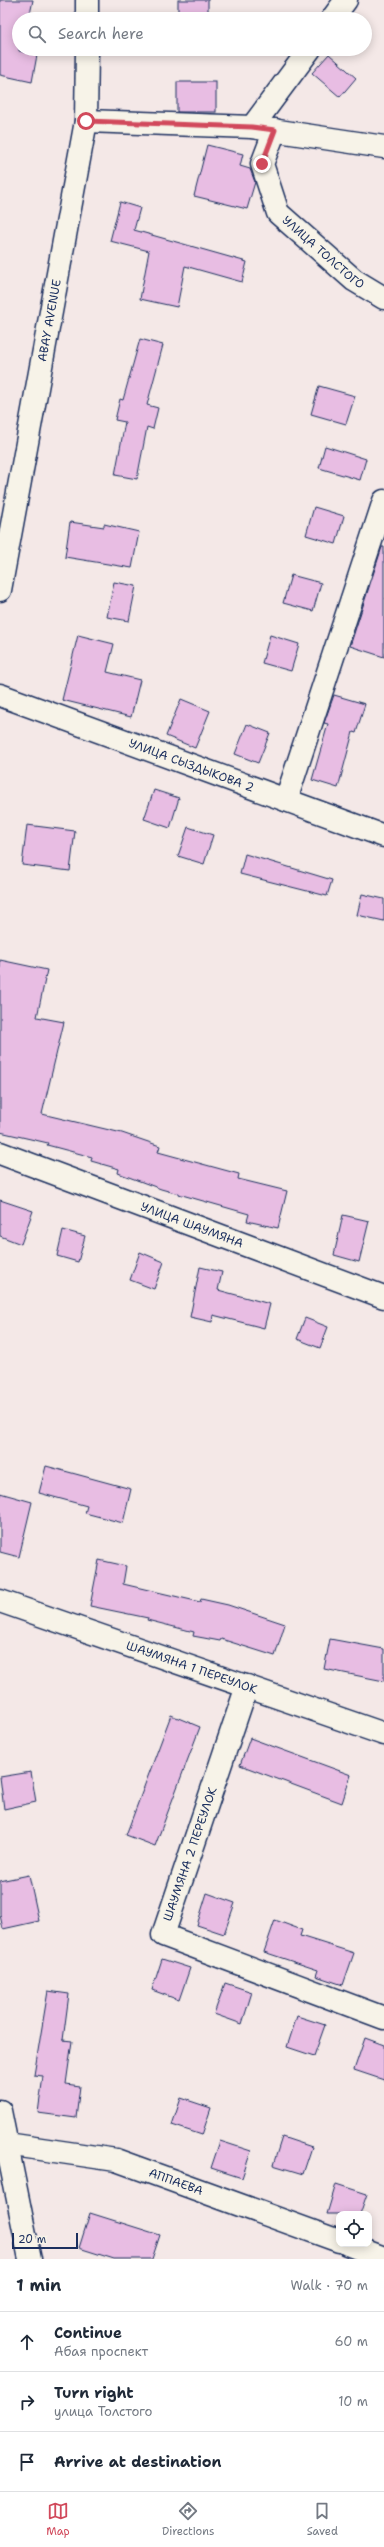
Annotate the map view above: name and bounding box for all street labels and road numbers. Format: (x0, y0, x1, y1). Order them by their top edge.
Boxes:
street label: УЛИЦА ТОЛСТОГО (279, 212, 367, 292)
street label: ABAY AVENUE (34, 278, 65, 363)
street label: УЛИЦА СЫЗДЫКОВА 2 (127, 735, 256, 796)
street label: УЛИЦА ШАУМЯНА (138, 1198, 246, 1252)
street label: ШАУМЯНА 1 ПЕРЕУЛОК (124, 1637, 260, 1698)
street label: ШАУМЯНА 2 ПЕРЕУЛОК (159, 1784, 221, 1923)
street label: АППАЕВА (147, 2165, 206, 2199)

